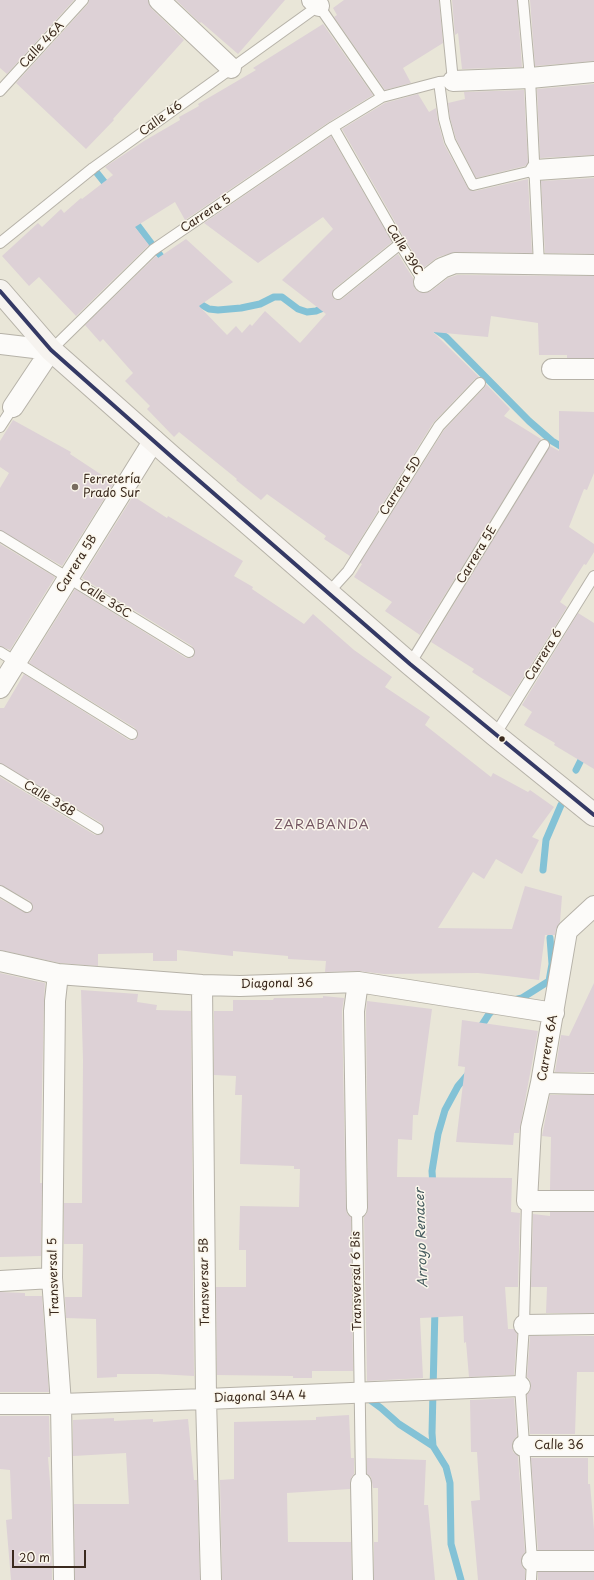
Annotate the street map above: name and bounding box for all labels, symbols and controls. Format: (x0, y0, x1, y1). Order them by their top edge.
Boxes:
street label: Calle 46A (17, 19, 67, 71)
street label: Calle 46 (137, 99, 185, 139)
street label: Carrera 5 (178, 192, 234, 236)
street label: Calle 39C (383, 222, 425, 278)
street label: Carrera 5D (377, 454, 425, 518)
place label: Ferretería Prado Sur (83, 473, 141, 501)
marker: Ferretería Prado Sur (70, 482, 80, 492)
street label: Carrera 5E (454, 523, 500, 587)
street label: Carrera 5B (54, 532, 100, 596)
street label: Calle 36C (76, 578, 134, 622)
street label: Carrera 6 (522, 627, 566, 683)
unlabelled marker (497, 734, 507, 744)
street label: Calle 36B (21, 778, 77, 820)
district label: ZARABANDA (275, 817, 369, 833)
street label: Diagonal 36 (241, 976, 313, 992)
street label: Carrera 6A (535, 1014, 561, 1082)
water label: Arroyo Renacer (412, 1188, 432, 1288)
street label: Transversal 6 Bis (349, 1231, 365, 1331)
street label: Transversal 5 (45, 1237, 63, 1317)
street label: Transversar 5B (197, 1238, 213, 1326)
street label: Diagonal 34A 4 (213, 1388, 307, 1406)
street label: Calle 36 (534, 1439, 584, 1453)
scale bar (14, 1542, 88, 1568)
text: 20 m (19, 1548, 50, 1566)

